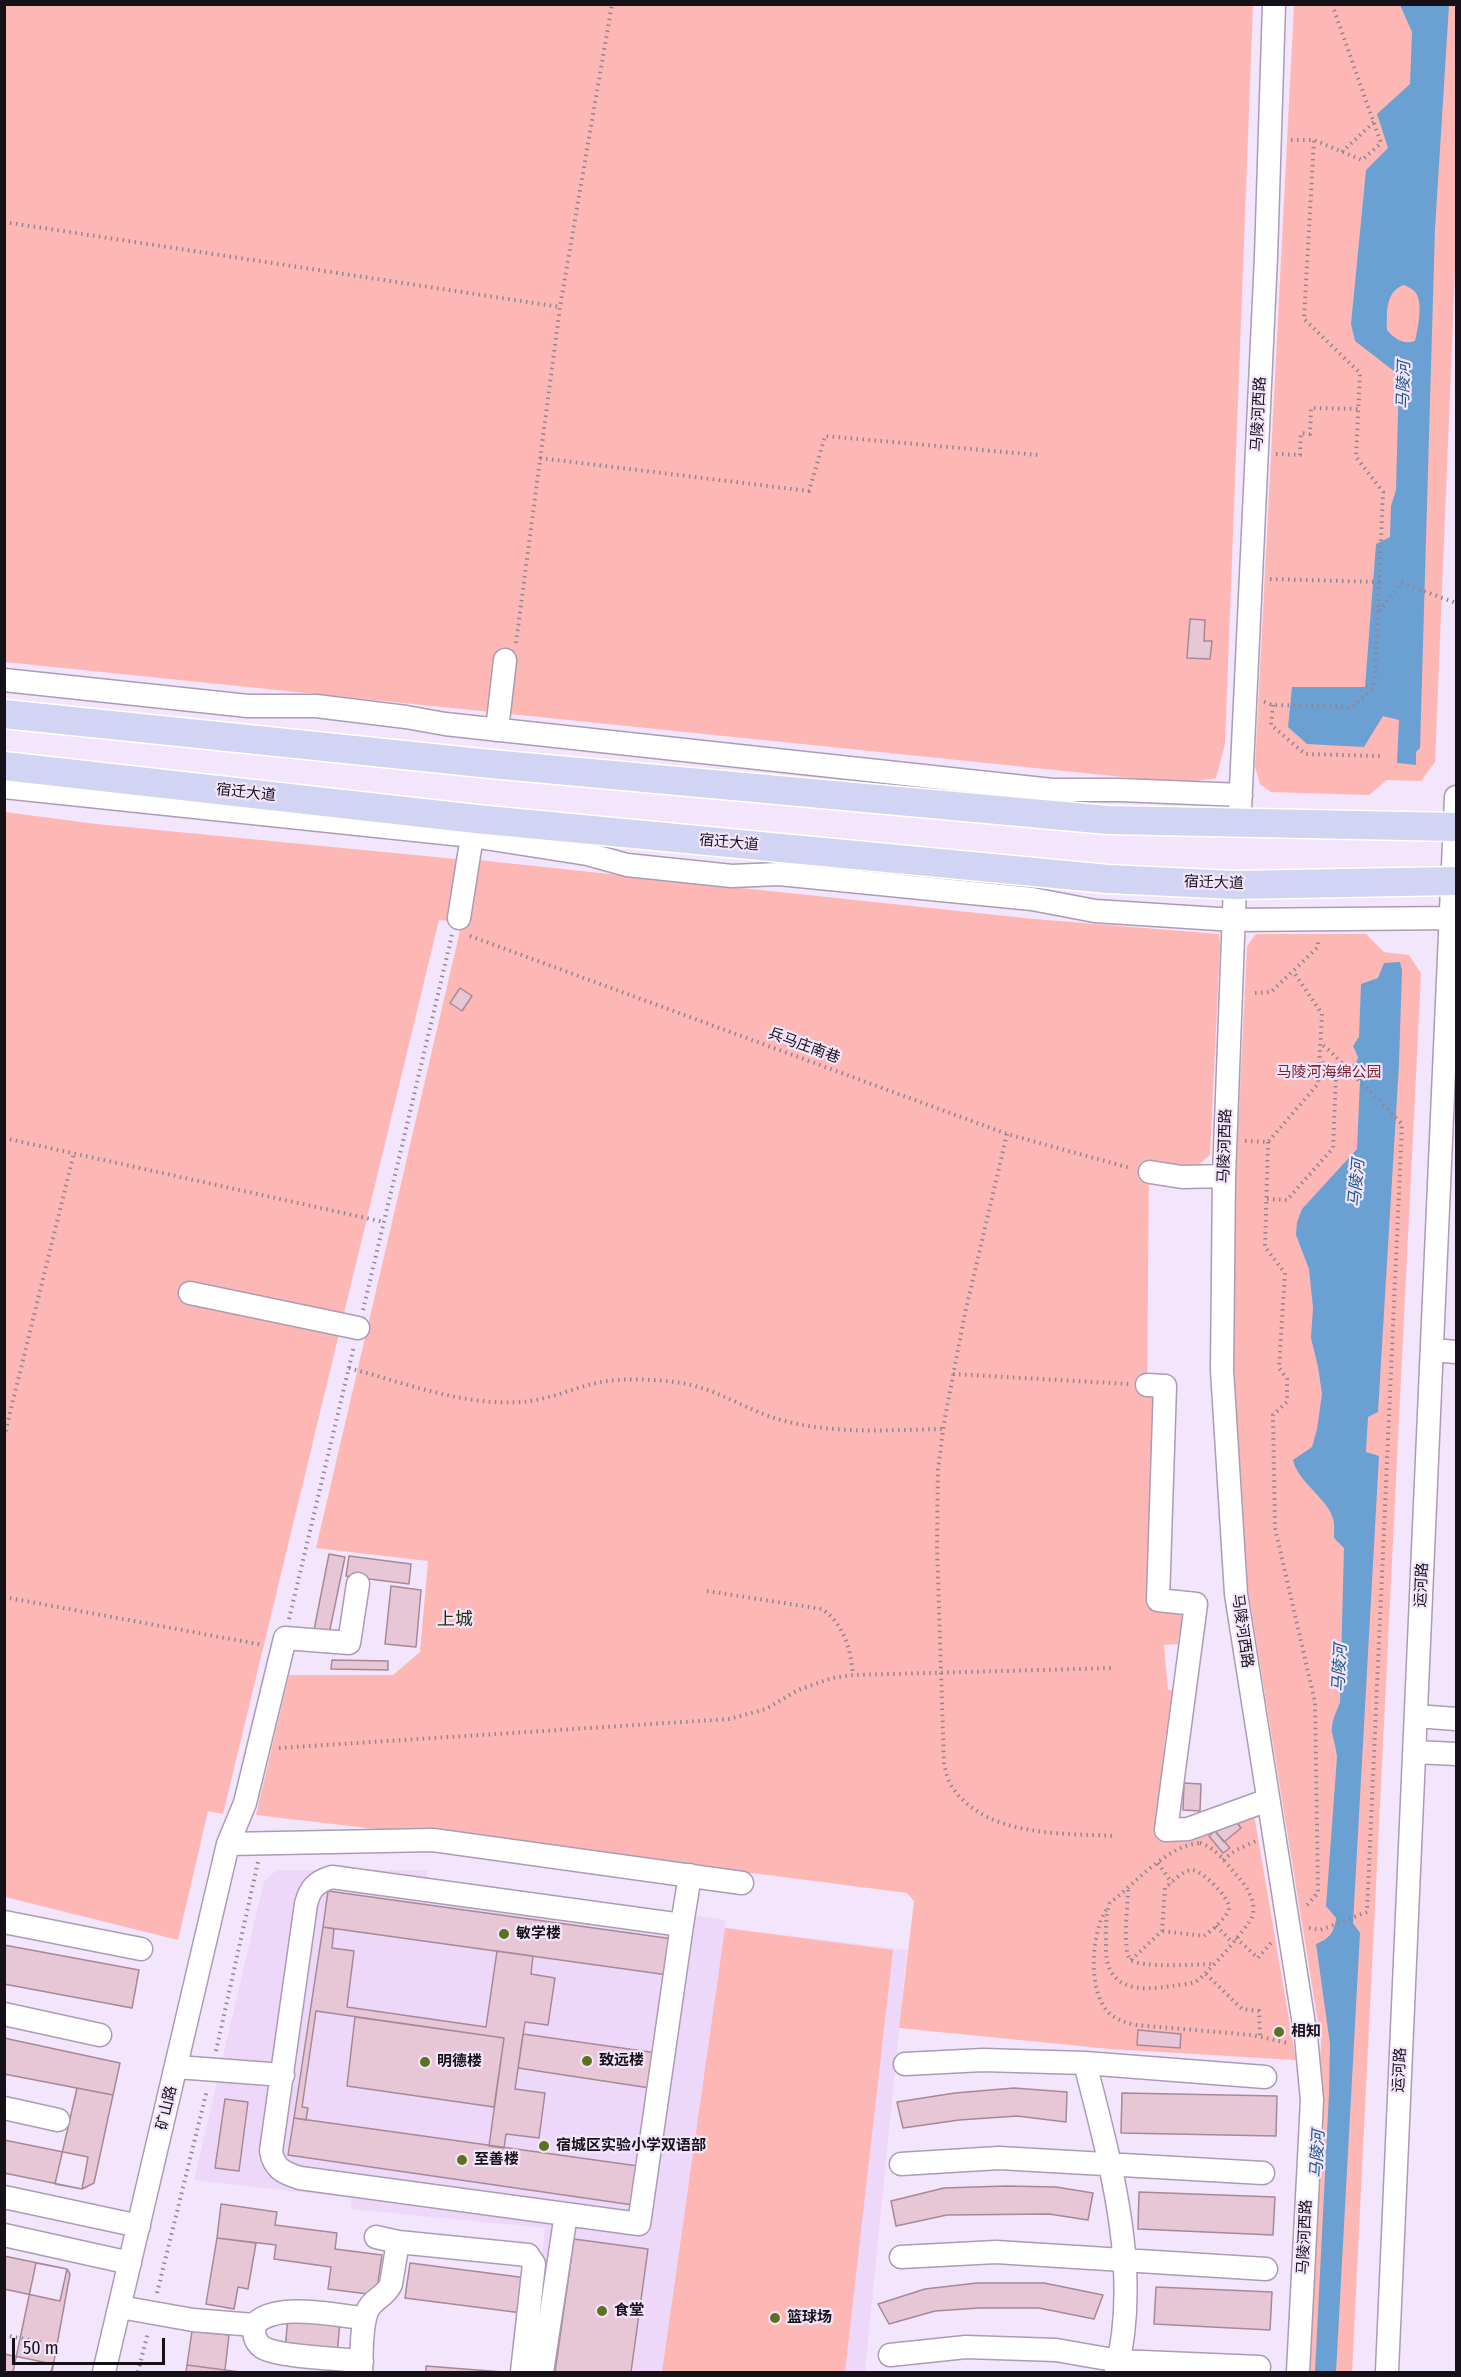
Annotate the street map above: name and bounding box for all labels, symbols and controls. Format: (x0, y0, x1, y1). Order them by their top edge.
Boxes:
water label: 马陵河 (1394, 361, 1414, 409)
street label: 马陵河西路 (1248, 376, 1270, 452)
street label: 宿迁大道 (215, 781, 277, 805)
street label: 宿迁大道 (698, 831, 760, 855)
street label: 宿迁大道 (1184, 873, 1244, 893)
street label: 兵马庄南巷 (766, 1025, 842, 1067)
park label: 马陵河海绵公园 (1277, 1064, 1381, 1082)
street label: 马陵河西路 (1215, 1108, 1235, 1184)
water label: 马陵河 (1345, 1158, 1369, 1208)
street label: 运河路 (1412, 1562, 1432, 1608)
street label: 马陵河西路 (1228, 1593, 1256, 1669)
district label: 上城 (437, 1609, 473, 1631)
water label: 马陵河 (1329, 1644, 1351, 1692)
place label: 敏学楼 (516, 1925, 561, 1943)
marker: 敏学楼 (497, 1927, 511, 1941)
place label: 相知 (1291, 2023, 1321, 2041)
marker: 相知 (1272, 2025, 1286, 2039)
street label: 运河路 (1390, 2047, 1410, 2093)
place label: 致远楼 (599, 2052, 644, 2070)
place label: 明德楼 (437, 2053, 482, 2071)
marker: 致远楼 (580, 2054, 594, 2068)
marker: 明德楼 (418, 2055, 432, 2069)
street label: 矿山路 (153, 2084, 181, 2132)
water label: 马陵河 (1307, 2130, 1329, 2178)
place label: 宿城区实验小学双语部 (556, 2137, 706, 2155)
marker: 宿城区实验小学双语部 (537, 2139, 551, 2153)
place label: 至善楼 (474, 2151, 519, 2169)
marker: 至善楼 (455, 2153, 469, 2167)
street label: 马陵河西路 (1294, 2199, 1316, 2275)
place label: 食堂 (614, 2302, 644, 2320)
marker: 食堂 (595, 2304, 609, 2318)
place label: 篮球场 (787, 2309, 832, 2327)
marker: 篮球场 (768, 2311, 782, 2325)
scale bar (15, 2326, 168, 2364)
text: 50 m (23, 2337, 59, 2359)

